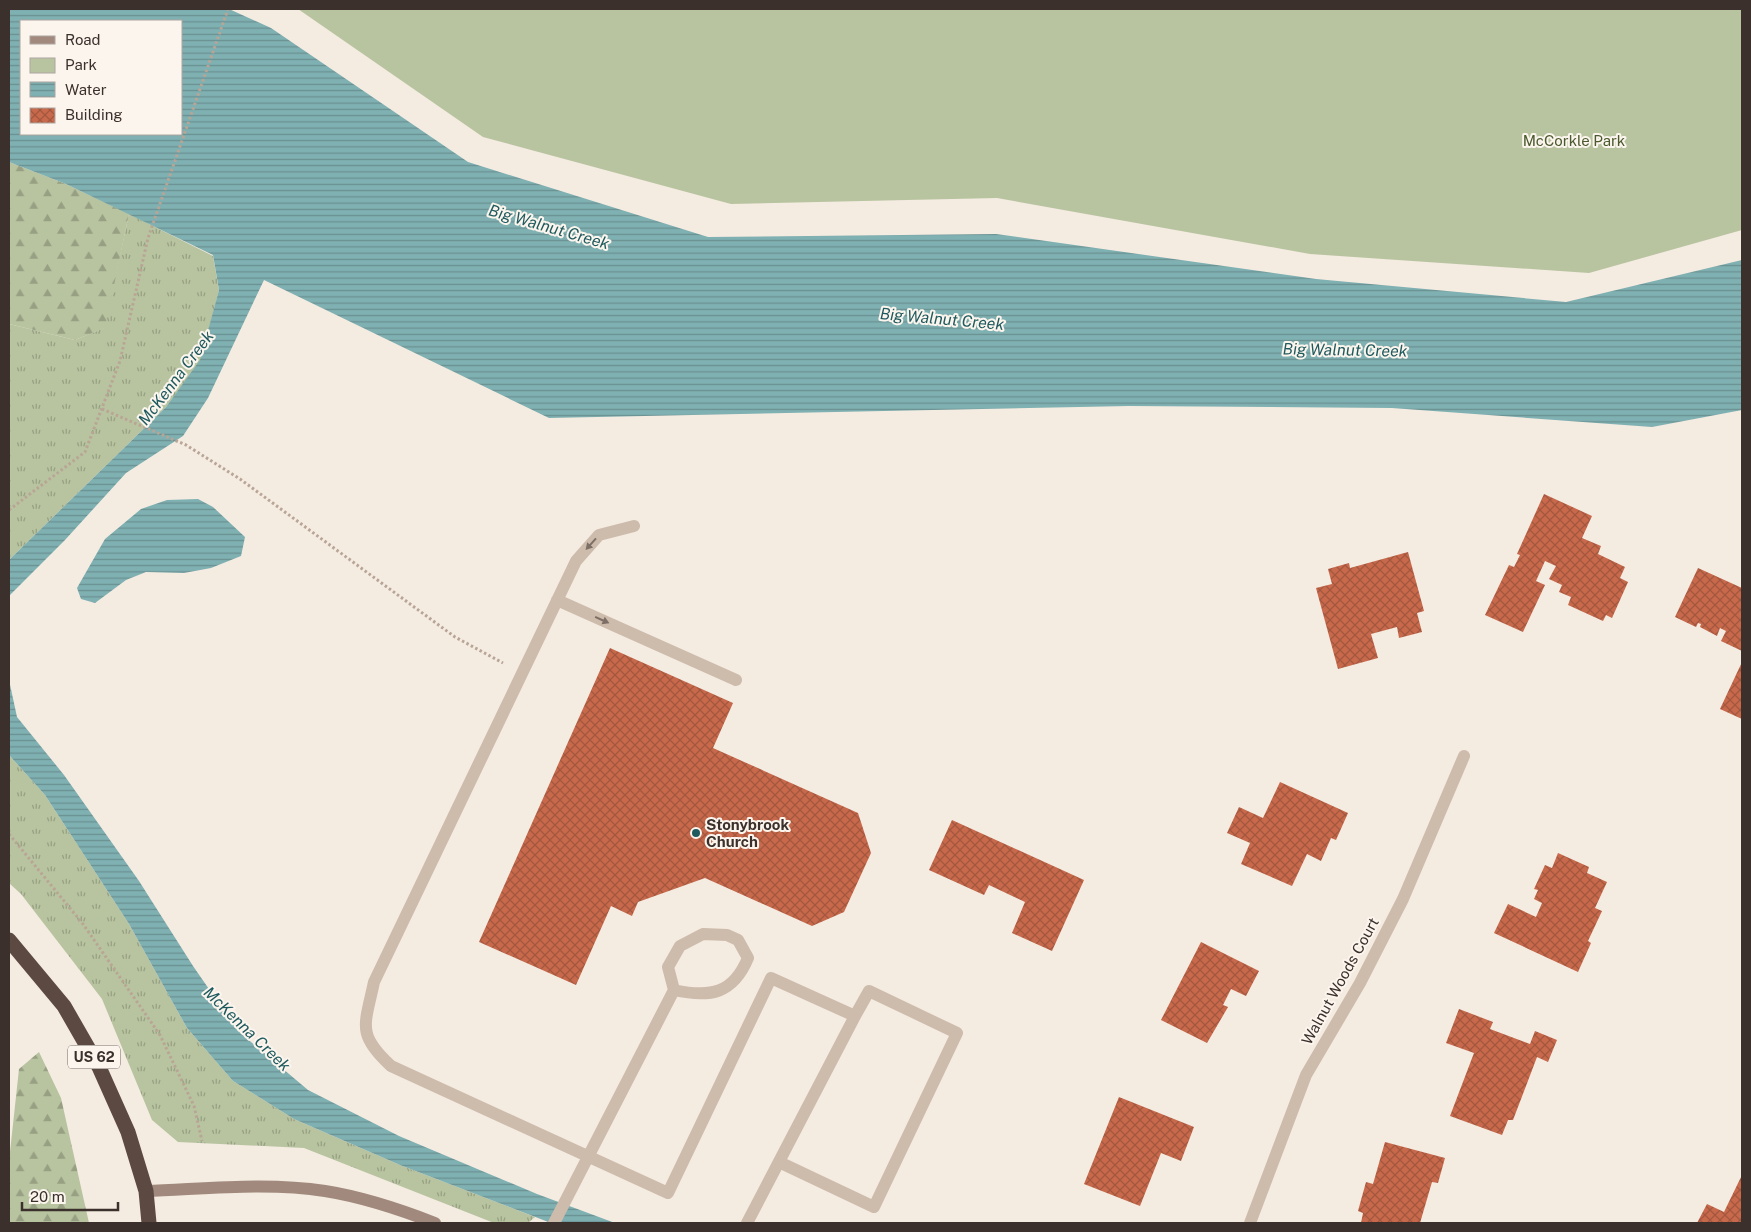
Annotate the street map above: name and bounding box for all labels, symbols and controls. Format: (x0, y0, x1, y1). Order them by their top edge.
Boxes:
legend (20, 20, 182, 135)
text: Road (65, 31, 101, 48)
text: Park (65, 56, 97, 73)
text: Water (65, 81, 107, 98)
text: Building (65, 106, 123, 123)
park label: McCorkle Park (1523, 132, 1625, 149)
water label: Big Walnut Creek (486, 201, 612, 253)
water label: Big Walnut Creek (879, 304, 1005, 334)
water label: McKenna Creek (134, 327, 218, 429)
water label: Big Walnut Creek (1282, 339, 1408, 361)
one-way arrow (585, 538, 597, 550)
one-way arrow (595, 616, 609, 624)
place label: Stonybrook Church (706, 816, 789, 850)
marker: Stonybrook Church (690, 827, 702, 839)
street label: Walnut Woods Court (1298, 914, 1382, 1048)
water label: McKenna Creek (200, 983, 295, 1075)
road number: US 62 (68, 1046, 120, 1068)
scale bar (22, 1180, 119, 1212)
text: 20 m (30, 1188, 65, 1205)

